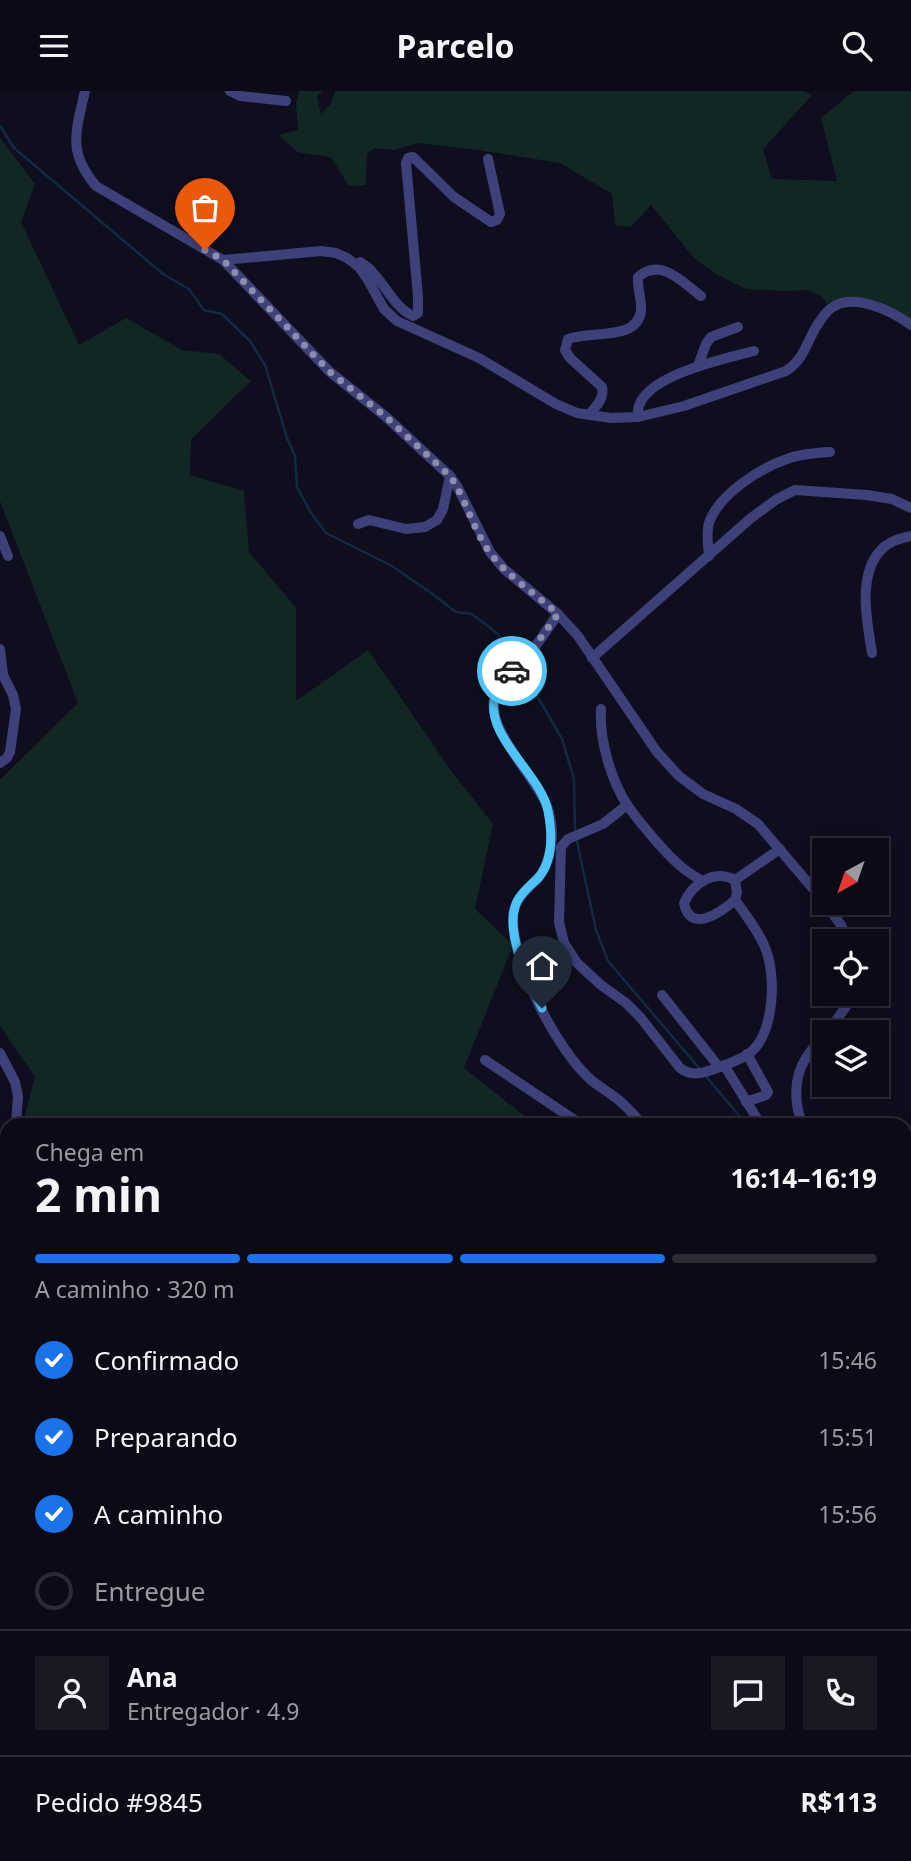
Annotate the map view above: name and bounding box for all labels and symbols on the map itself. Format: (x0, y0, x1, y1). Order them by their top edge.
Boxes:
pin (175, 178, 235, 250)
courier (477, 636, 547, 706)
north arrow (812, 838, 889, 915)
pin (512, 936, 572, 1008)

